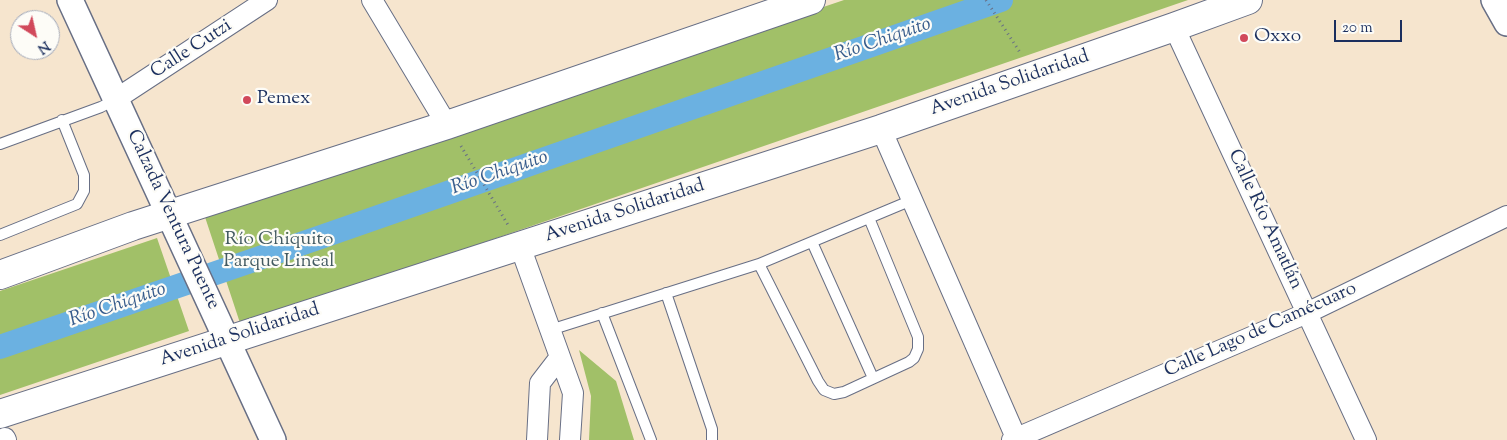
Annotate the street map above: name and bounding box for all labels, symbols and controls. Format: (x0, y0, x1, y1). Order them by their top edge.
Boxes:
north arrow (10, 10, 60, 60)
scale bar (1337, 10, 1404, 42)
water label: Río Chiquito (831, 13, 935, 69)
street label: Calle Cutzi (147, 15, 237, 85)
text: 20 m (1342, 18, 1373, 39)
place label: Oxxo (1254, 27, 1301, 49)
marker: Oxxo (1238, 32, 1250, 44)
text: N (33, 35, 53, 58)
street label: Avenida Solidaridad (928, 46, 1092, 122)
place label: Pemex (257, 89, 310, 111)
marker: Pemex (241, 94, 253, 106)
street label: Calzada Ventura Puente (120, 127, 224, 313)
water label: Río Chiquito (448, 146, 552, 202)
street label: Calle Río Amatlán (1222, 146, 1306, 294)
street label: Avenida Solidaridad (542, 175, 708, 249)
park label: Río Chiquito Parque Lineal (223, 230, 335, 274)
water label: Río Chiquito (66, 278, 170, 334)
street label: Calle Lago de Camécuaro (1161, 278, 1361, 384)
street label: Avenida Solidaridad (157, 299, 323, 373)

